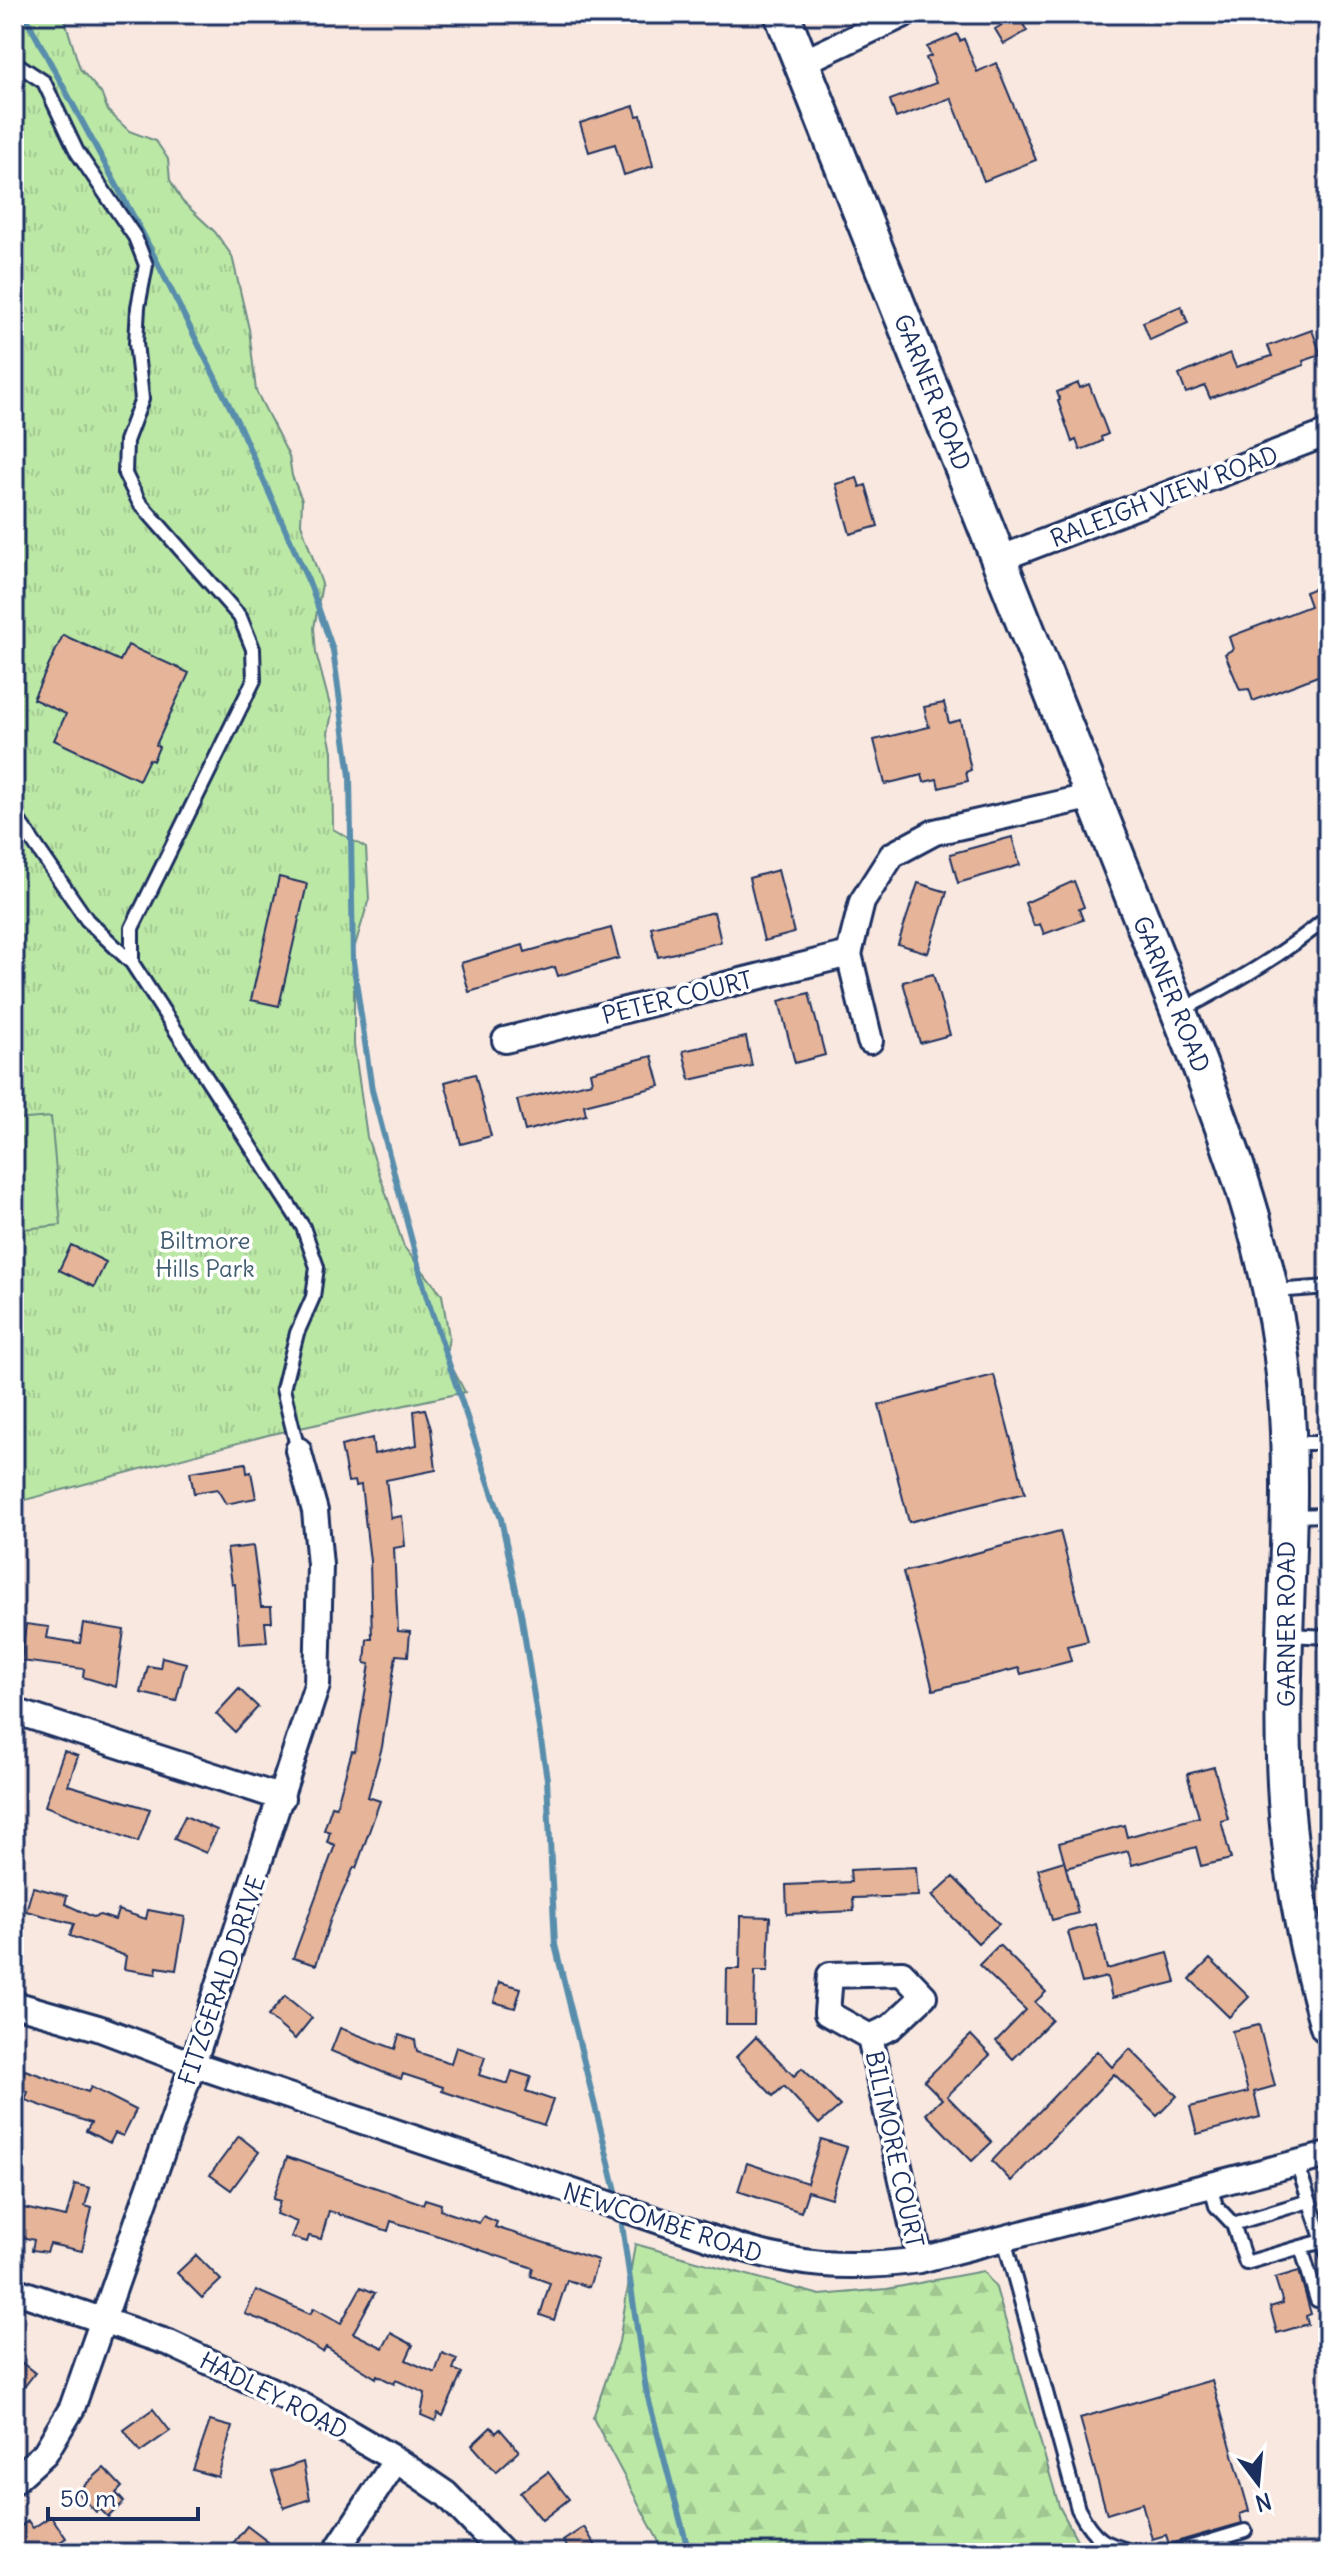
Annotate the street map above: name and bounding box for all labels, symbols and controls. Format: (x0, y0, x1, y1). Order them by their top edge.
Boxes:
street label: GARNER ROAD (888, 310, 978, 474)
street label: RALEIGH VIEW ROAD (1046, 439, 1282, 553)
street label: GARNER ROAD (1127, 912, 1217, 1076)
street label: PETER COURT (599, 964, 755, 1030)
park label: Biltmore Hills Park (155, 1225, 255, 1283)
street label: GARNER ROAD (1271, 1541, 1301, 1707)
street label: FITZGERALD DRIVE (171, 1871, 271, 2089)
street label: BILTMORE COURT (860, 2048, 930, 2250)
street label: NEWCOMBE ROAD (560, 2176, 766, 2268)
street label: HADLEY ROAD (195, 2345, 353, 2445)
north arrow (1218, 2443, 1298, 2523)
scale bar (48, 2471, 198, 2521)
text: 50 m (60, 2483, 116, 2513)
text: N (1252, 2487, 1275, 2518)

